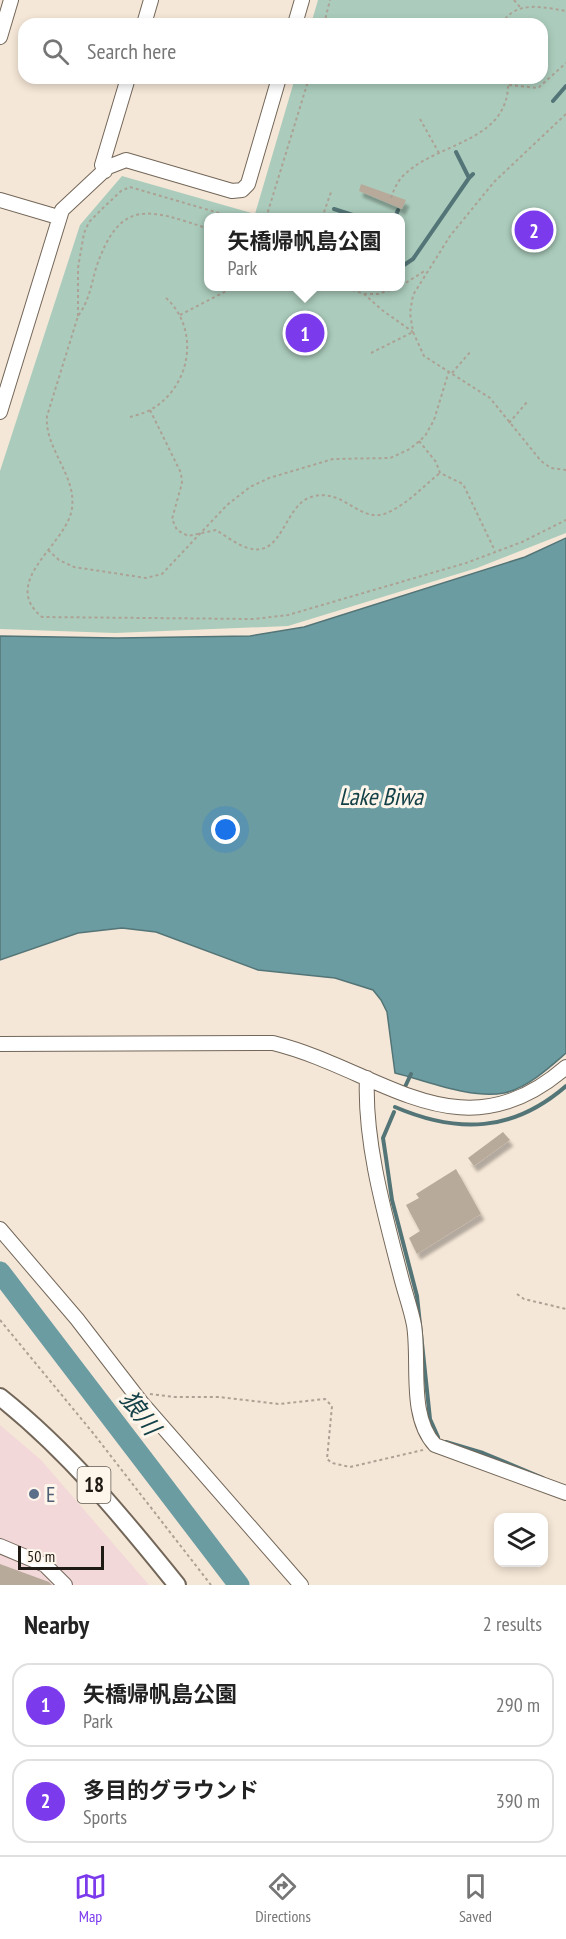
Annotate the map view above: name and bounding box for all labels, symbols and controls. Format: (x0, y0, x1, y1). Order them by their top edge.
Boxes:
search box (18, 18, 548, 84)
icon: search (39, 35, 72, 68)
text: Search here (87, 37, 176, 65)
pin: 2 (514, 208, 554, 252)
popup (204, 213, 405, 291)
text: 矢橋帰帆島公園 (227, 227, 382, 255)
text: Park (227, 255, 257, 281)
pin: 1 (286, 310, 324, 356)
water label: Lake Biwa (339, 781, 424, 812)
your location (211, 815, 240, 844)
water label: 狼川 (114, 1384, 169, 1444)
road number: 18 (78, 1467, 110, 1503)
place label: E (46, 1480, 55, 1508)
marker: E (27, 1487, 41, 1501)
map controls (494, 1513, 548, 1567)
button: layers (494, 1513, 548, 1567)
scale bar (18, 1543, 104, 1570)
text: 50 m (27, 1546, 55, 1566)
text: Nearby (24, 1608, 89, 1641)
text: 2 results (483, 1611, 542, 1637)
text: 矢橋帰帆島公園 (83, 1680, 237, 1708)
text: 1 (41, 1692, 50, 1718)
text: 290 m (496, 1692, 540, 1718)
text: Park (83, 1708, 113, 1734)
text: 多目的グラウンド (83, 1776, 259, 1804)
text: 2 (41, 1788, 50, 1814)
text: 390 m (496, 1788, 540, 1814)
text: Sports (83, 1804, 127, 1830)
tab: Map (74, 1870, 107, 1926)
tab: Directions (255, 1870, 311, 1926)
tab: Saved (459, 1870, 492, 1926)

